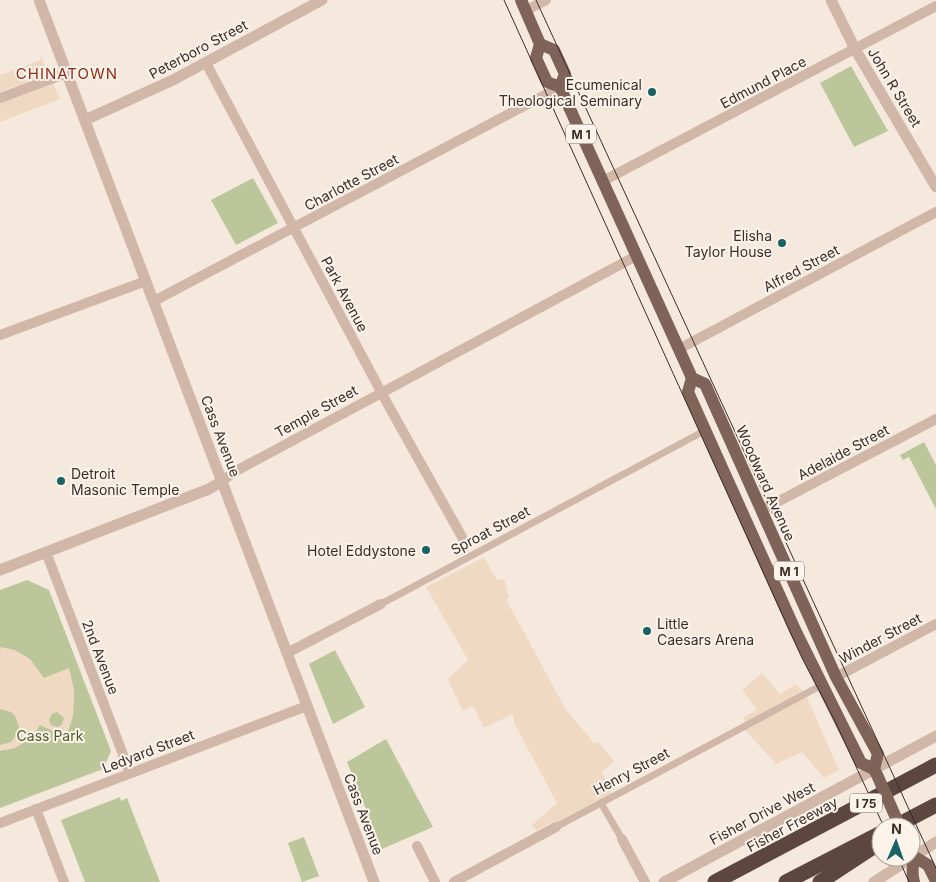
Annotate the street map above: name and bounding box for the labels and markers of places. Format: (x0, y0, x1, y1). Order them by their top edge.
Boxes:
place label: Ecumenical Theological Seminary (499, 76, 642, 109)
marker: Ecumenical Theological Seminary (646, 86, 658, 98)
place label: Elisha Taylor House (685, 227, 772, 260)
marker: Elisha Taylor House (776, 237, 788, 249)
place label: Detroit Masonic Temple (71, 465, 179, 498)
marker: Detroit Masonic Temple (55, 475, 67, 487)
place label: Hotel Eddystone (307, 542, 416, 559)
marker: Hotel Eddystone (420, 544, 432, 556)
place label: Little Caesars Arena (657, 615, 754, 648)
marker: Little Caesars Arena (641, 625, 653, 637)

